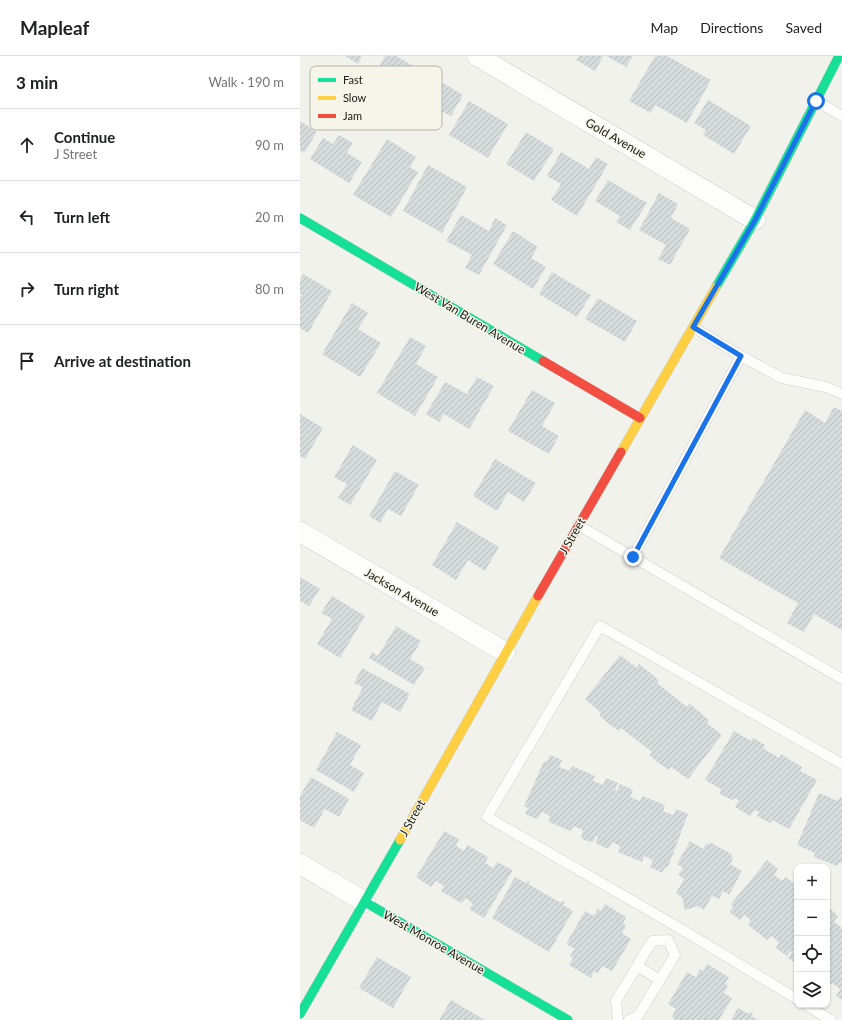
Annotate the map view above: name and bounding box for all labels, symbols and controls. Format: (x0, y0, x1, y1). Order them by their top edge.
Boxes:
text: Mapleaf (20, 16, 89, 39)
text: Map (651, 19, 678, 36)
text: Directions (700, 19, 763, 36)
text: Saved (785, 19, 822, 36)
legend (310, 66, 442, 130)
text: 3 min (16, 72, 58, 93)
text: Fast (343, 73, 363, 86)
text: Walk · 190 m (208, 74, 284, 90)
text: Slow (343, 91, 367, 104)
route start (807, 92, 825, 110)
text: Jam (343, 109, 362, 122)
street label: Gold Avenue (583, 115, 649, 161)
text: Continue (54, 128, 115, 146)
icon: ahead (16, 134, 38, 156)
text: 90 m (255, 137, 284, 153)
text: J Street (54, 146, 97, 162)
icon: left (16, 206, 38, 228)
text: Turn left (54, 208, 110, 226)
text: 20 m (255, 209, 284, 225)
icon: right (16, 278, 38, 300)
street label: West Van Buren Avenue (412, 279, 528, 357)
text: Turn right (54, 280, 119, 298)
text: 80 m (255, 281, 284, 297)
icon: arrive (16, 350, 38, 372)
text: Arrive at destination (54, 352, 191, 370)
street label: J Street (556, 514, 589, 557)
route end (624, 548, 642, 566)
street label: Jackson Avenue (362, 565, 442, 619)
street label: J Street (396, 796, 429, 839)
map controls (794, 864, 830, 1008)
button: + (794, 864, 830, 900)
button: − (794, 900, 830, 936)
street label: West Monroe Avenue (381, 907, 487, 977)
button: locate (794, 936, 830, 972)
button: layers (794, 972, 830, 1008)

